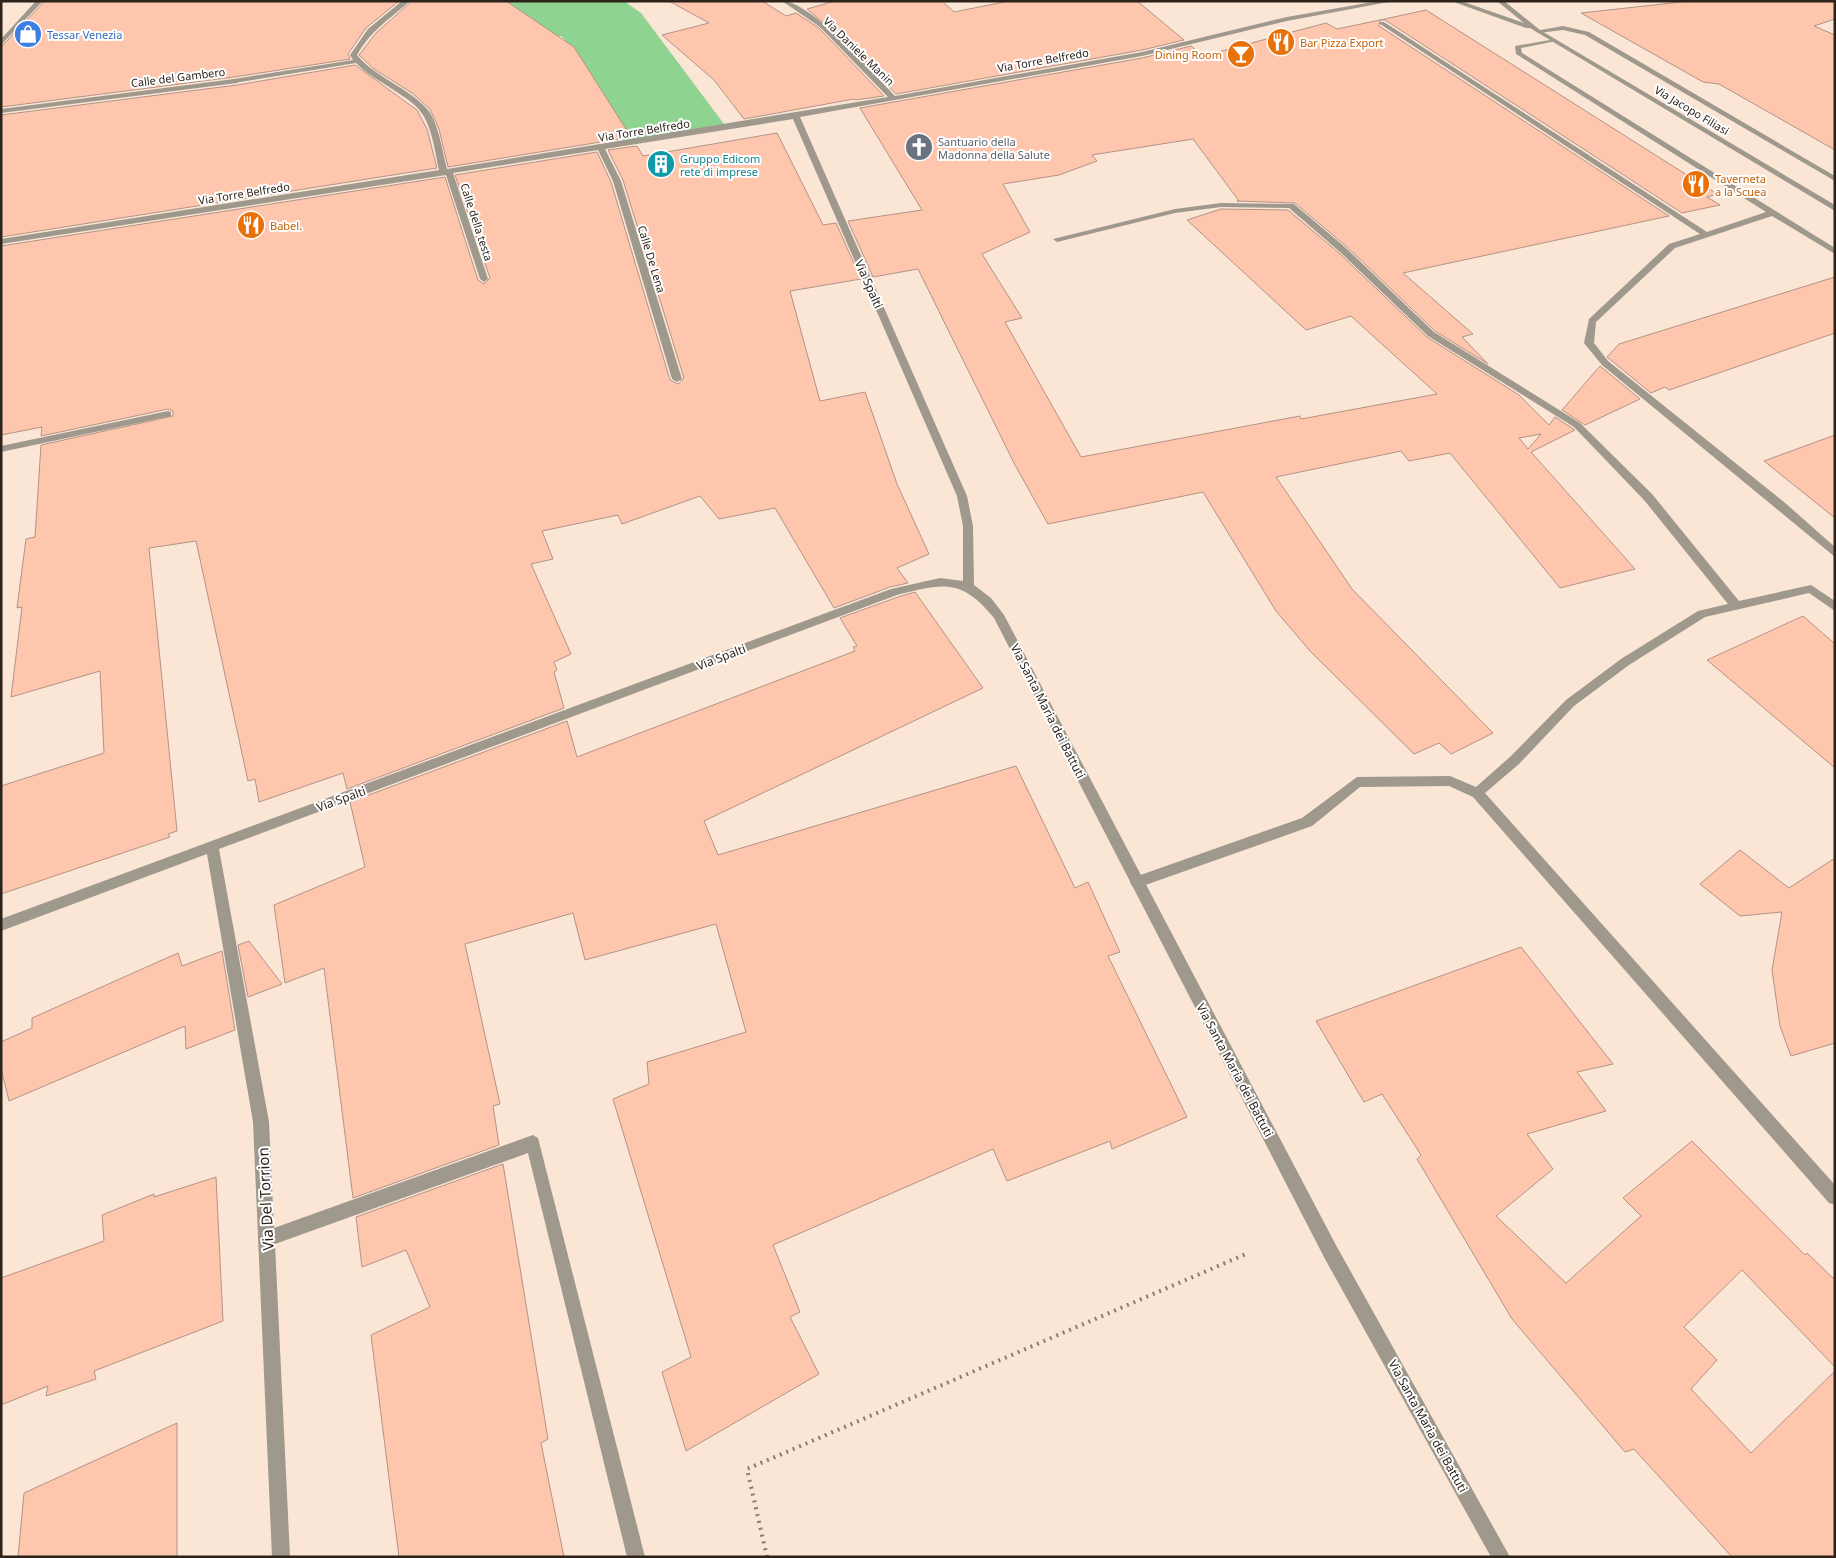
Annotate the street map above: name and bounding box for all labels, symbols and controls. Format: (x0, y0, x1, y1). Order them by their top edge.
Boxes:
street label: Via Daniele Manin (820, 13, 898, 89)
shop icon: Tessar Venezia (13, 19, 43, 49)
place label: Tessar Venezia (47, 27, 122, 42)
restaurant icon: Bar Pizza Export (1266, 27, 1296, 57)
place label: Bar Pizza Export (1300, 35, 1383, 50)
bar icon: Dining Room (1226, 39, 1256, 69)
street label: Via Torre Belfredo (996, 45, 1090, 75)
place label: Dining Room (1155, 47, 1222, 62)
street label: Calle del Gambero (130, 64, 226, 90)
street label: Via Jacopo Filiasi (1652, 82, 1732, 138)
street label: Via Torre Belfredo (597, 115, 691, 145)
church icon: Santuario della Madonna della Salute (904, 132, 934, 162)
place label: Santuario della Madonna della Salute (938, 134, 1050, 162)
building icon: Gruppo Edicom rete di imprese (646, 149, 676, 179)
place label: Gruppo Edicom rete di imprese (680, 151, 760, 179)
restaurant icon: Taverneta a la Scuea (1681, 169, 1711, 199)
place label: Taverneta a la Scuea (1715, 171, 1766, 199)
street label: Via Torre Belfredo (197, 178, 291, 208)
street label: Calle della testa (457, 181, 497, 263)
restaurant icon: Babel. (236, 210, 266, 240)
place label: Babel. (270, 218, 302, 233)
street label: Calle De Lena (635, 223, 669, 295)
street label: Via Spalti (851, 257, 887, 311)
street label: Via Spalti (694, 640, 748, 674)
street label: Via Santa Maria dei Battuti (1007, 641, 1089, 781)
street label: Via Spalti (314, 782, 368, 816)
street label: Via Santa Maria dei Battuti (1193, 1000, 1277, 1140)
street label: Via Del Torrion (252, 1147, 278, 1251)
street label: Via Santa Maria dei Battuti (1384, 1357, 1472, 1495)

